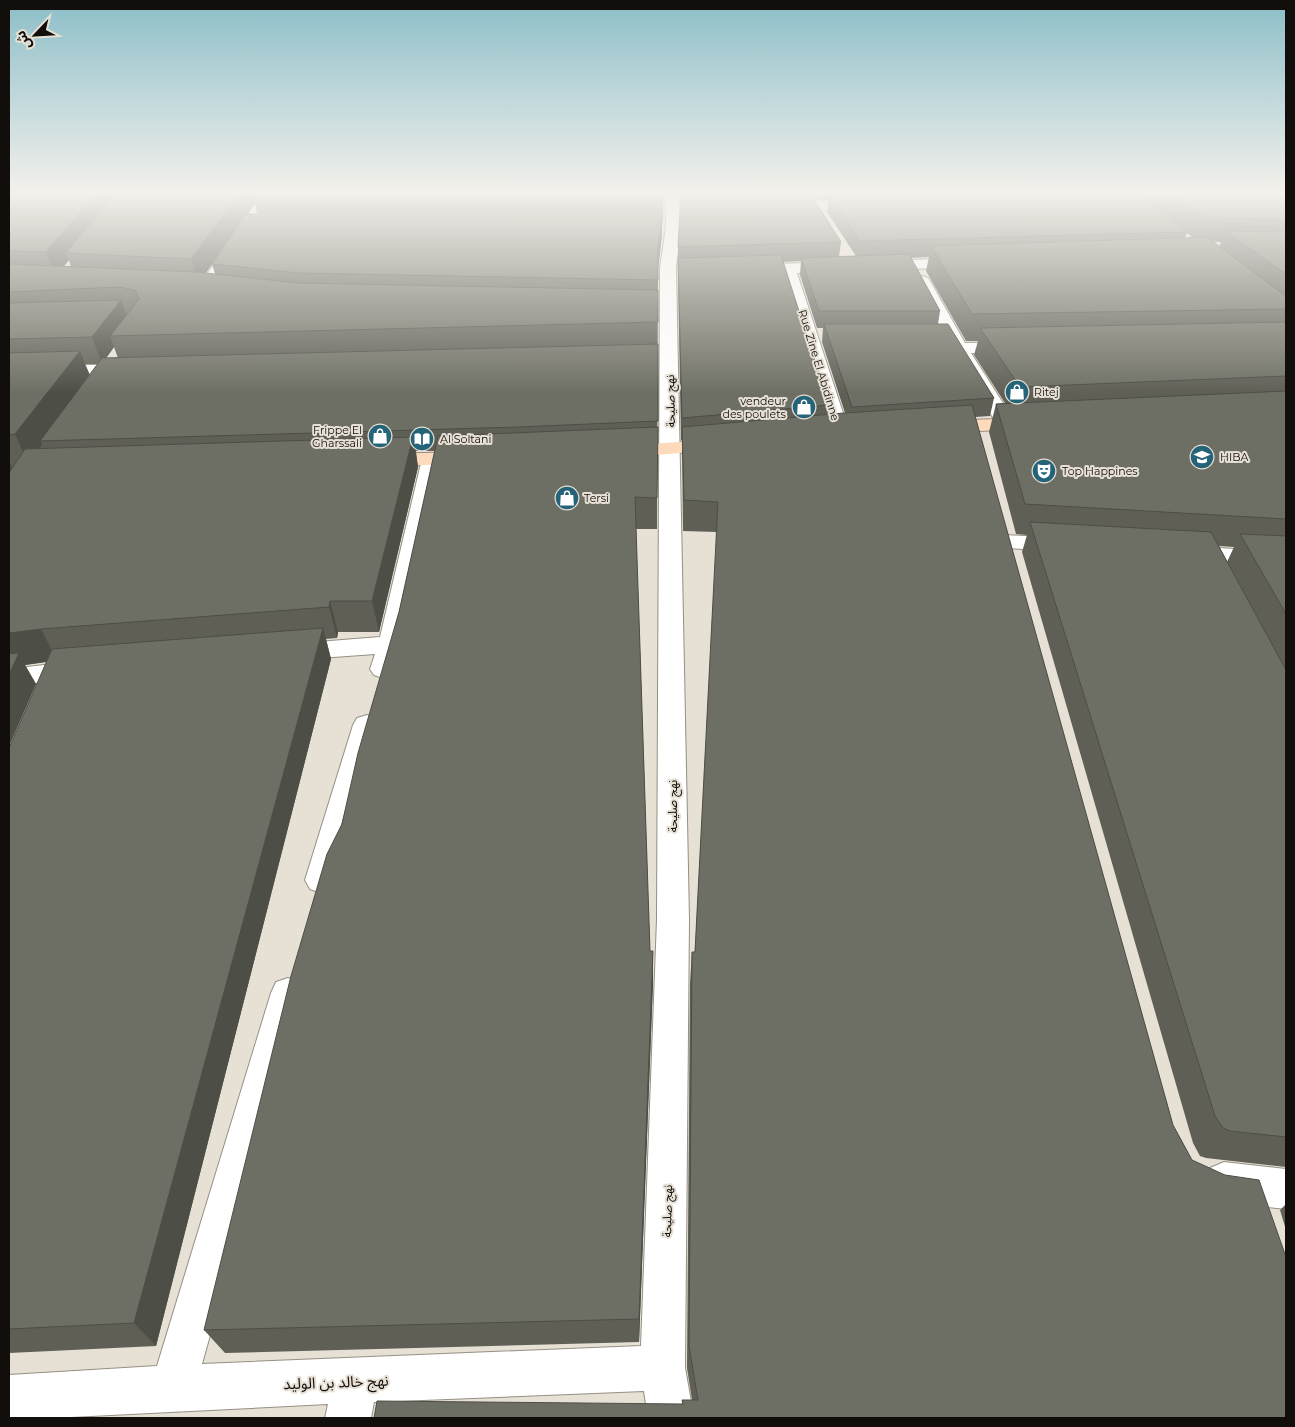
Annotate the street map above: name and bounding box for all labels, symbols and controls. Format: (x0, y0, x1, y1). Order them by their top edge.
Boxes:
north arrow (10, 10, 60, 60)
text: ش (11, 28, 35, 53)
street label: Rue Zine El Abidinne (795, 308, 843, 423)
street label: نهج صليحة (662, 375, 680, 427)
shop icon: Ritej (1004, 379, 1030, 405)
place label: Ritej (1034, 385, 1059, 399)
place label: vendeur des poulets (722, 394, 787, 421)
shop icon: vendeur des poulets (791, 394, 817, 420)
place label: Frippe El Gharssali (312, 423, 362, 450)
shop icon: Frippe El Gharssali (367, 423, 393, 449)
library icon: Al Soltani (409, 426, 435, 452)
place label: Al Soltani (440, 432, 491, 446)
school or university icon: HIBA (1189, 444, 1215, 470)
place label: HIBA (1220, 450, 1249, 464)
theatre icon: Top Happines (1031, 458, 1057, 484)
place label: Top Happines (1062, 464, 1138, 478)
shop icon: Tersi (554, 485, 580, 511)
place label: Tersi (584, 491, 609, 505)
street label: نهج صليحة (665, 780, 682, 832)
street label: نهج صليحة (659, 1185, 677, 1237)
street label: نهج خالد بن الوليد (283, 1371, 389, 1396)

